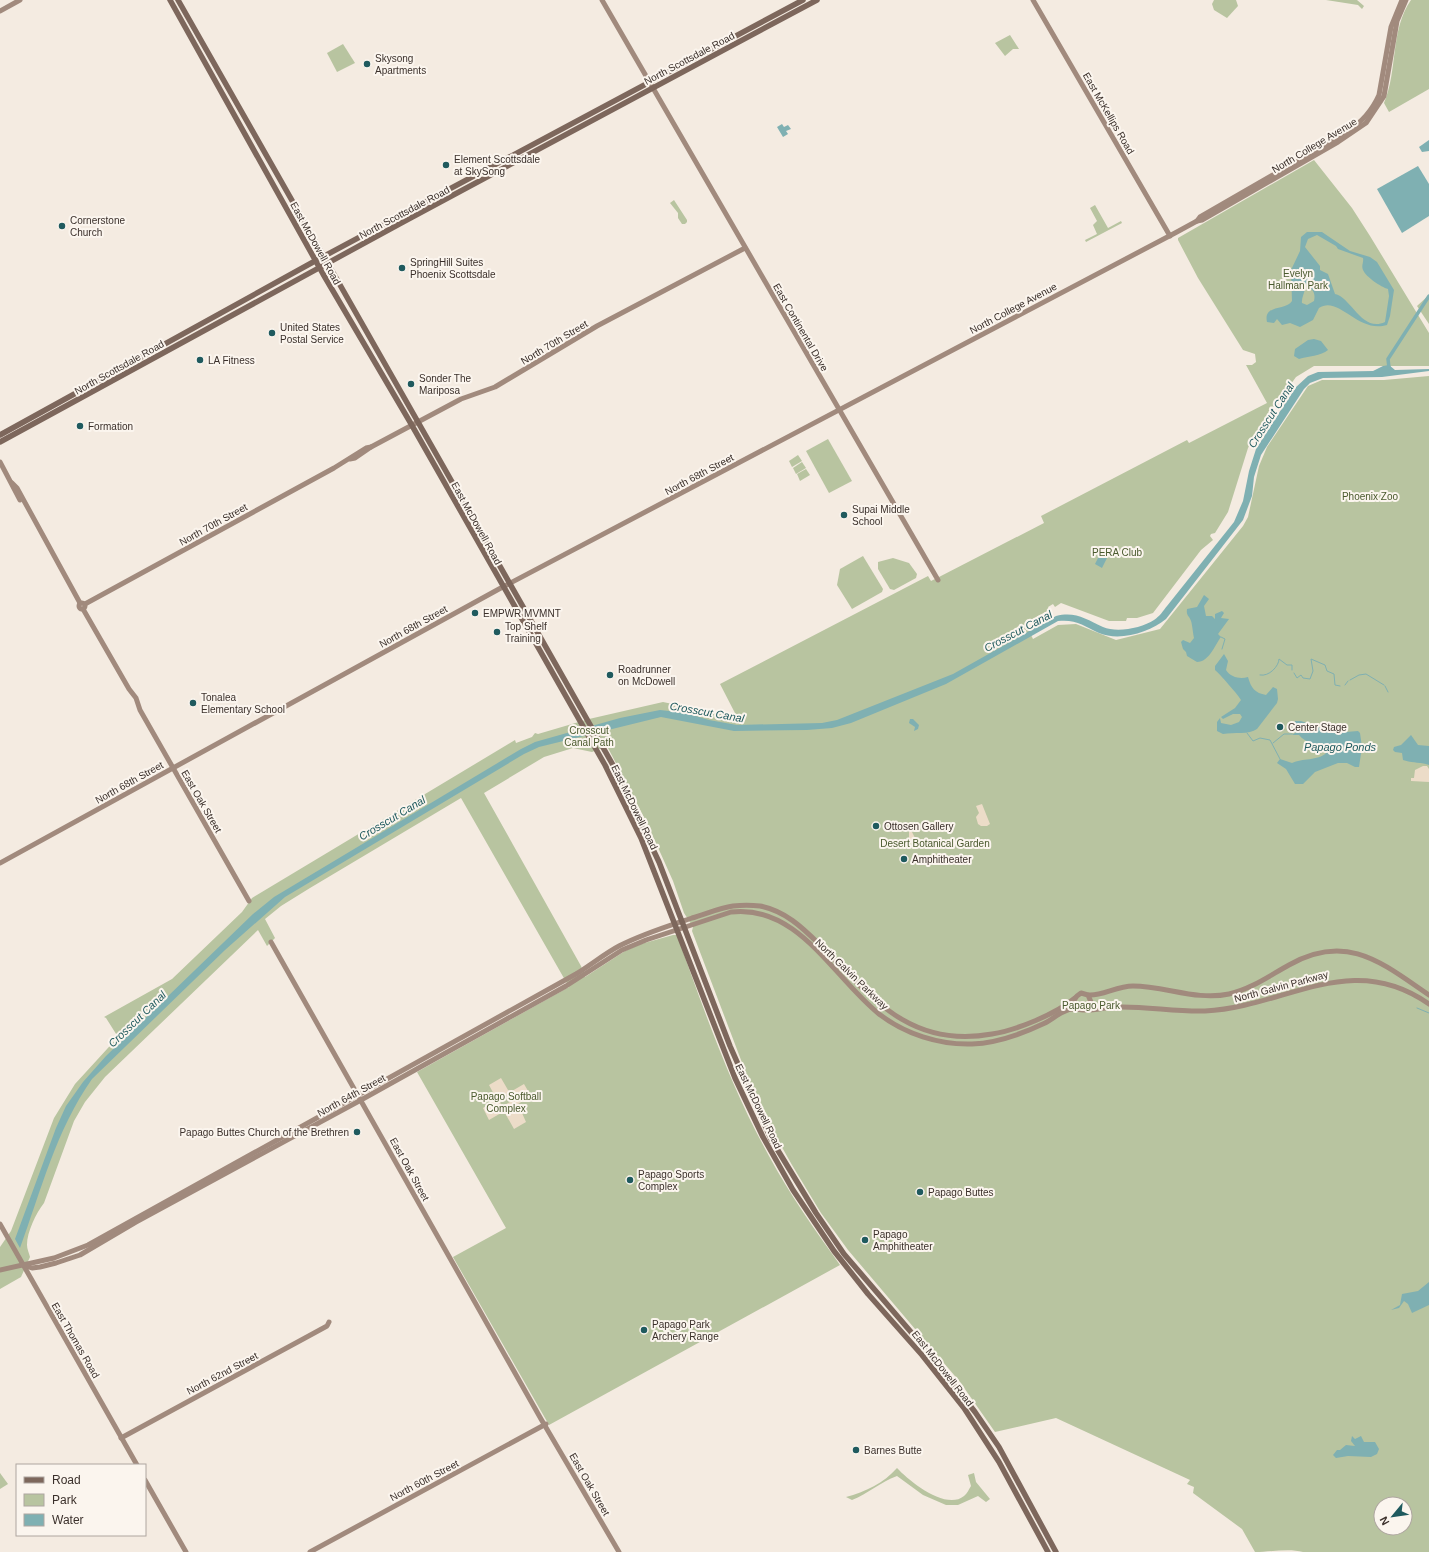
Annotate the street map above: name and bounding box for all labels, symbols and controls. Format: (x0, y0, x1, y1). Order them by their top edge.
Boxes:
street label: North Scottsdale Road (642, 30, 736, 87)
place label: Skysong Apartments (375, 53, 426, 76)
marker: Skysong Apartments (362, 59, 372, 69)
street label: East McKellips Road (1081, 71, 1136, 156)
street label: North College Avenue (1270, 115, 1359, 175)
place label: Element Scottsdale at SkySong (454, 154, 541, 177)
marker: Element Scottsdale at SkySong (441, 160, 451, 170)
street label: North Scottsdale Road (357, 184, 451, 241)
street label: East McDowell Road (288, 200, 343, 286)
place label: Cornerstone Church (70, 215, 125, 238)
marker: Cornerstone Church (57, 221, 67, 231)
place label: SpringHill Suites Phoenix Scottsdale (410, 257, 496, 280)
marker: SpringHill Suites Phoenix Scottsdale (397, 263, 407, 273)
park label: Evelyn Hallman Park (1268, 268, 1329, 291)
street label: East Continental Drive (771, 281, 830, 373)
street label: North College Avenue (968, 281, 1059, 336)
street label: North 70th Street (519, 318, 590, 367)
place label: United States Postal Service (280, 322, 344, 345)
marker: United States Postal Service (267, 328, 277, 338)
street label: North Scottsdale Road (73, 338, 166, 397)
marker: LA Fitness (195, 355, 205, 365)
place label: LA Fitness (208, 355, 255, 366)
place label: Sonder The Mariposa (419, 373, 472, 396)
marker: Sonder The Mariposa (406, 379, 416, 389)
water label: Crosscut Canal (1245, 380, 1297, 450)
marker: Formation (75, 421, 85, 431)
place label: Formation (88, 421, 133, 432)
street label: North 68th Street (663, 452, 736, 497)
street label: East McDowell Road (449, 480, 504, 566)
park label: Phoenix Zoo (1342, 491, 1399, 502)
street label: North 70th Street (177, 501, 249, 548)
place label: Supai Middle School (852, 504, 910, 527)
marker: Supai Middle School (839, 510, 849, 520)
park label: PERA Club (1092, 547, 1142, 558)
street label: North 68th Street (377, 603, 449, 650)
marker: EMPWR MVMNT (470, 608, 480, 618)
place label: EMPWR MVMNT (483, 608, 561, 619)
water label: Crosscut Canal (982, 608, 1055, 654)
place label: Top Shelf Training (505, 621, 547, 644)
marker: Top Shelf Training (492, 627, 502, 637)
place label: Roadrunner on McDowell (618, 664, 675, 687)
marker: Roadrunner on McDowell (605, 670, 615, 680)
place label: Tonalea Elementary School (201, 692, 285, 715)
marker: Tonalea Elementary School (188, 698, 198, 708)
water label: Crosscut Canal (669, 700, 746, 725)
marker: Center Stage (1275, 722, 1285, 732)
place label: Center Stage (1288, 722, 1347, 733)
park label: Crosscut Canal Path (564, 725, 614, 748)
water label: Papago Ponds (1304, 741, 1377, 753)
street label: North 68th Street (93, 759, 165, 806)
street label: East McDowell Road (609, 763, 660, 851)
street label: East Oak Street (179, 768, 224, 835)
water label: Crosscut Canal (357, 793, 428, 843)
marker: Ottosen Gallery (871, 821, 881, 831)
place label: Ottosen Gallery (884, 821, 953, 832)
park label: Desert Botanical Garden (880, 838, 990, 849)
marker: Amphitheater (899, 854, 909, 864)
place label: Amphitheater (912, 854, 972, 865)
street label: North Galvin Parkway (813, 937, 890, 1012)
street label: North Galvin Parkway (1233, 969, 1329, 1004)
water label: Crosscut Canal (106, 988, 169, 1049)
park label: Papago Park (1062, 1000, 1121, 1011)
street label: East McDowell Road (733, 1062, 784, 1150)
street label: North 64th Street (315, 1072, 387, 1119)
park label: Papago Softball Complex (471, 1091, 541, 1114)
place label: Papago Buttes Church of the Brethren (179, 1127, 349, 1138)
marker: Papago Buttes Church of the Brethren (352, 1127, 362, 1137)
street label: East Oak Street (388, 1136, 432, 1203)
place label: Papago Sports Complex (638, 1169, 704, 1192)
marker: Papago Sports Complex (625, 1175, 635, 1185)
marker: Papago Buttes (915, 1187, 925, 1197)
place label: Papago Buttes (928, 1187, 994, 1198)
place label: Papago Amphitheater (873, 1229, 933, 1252)
marker: Papago Amphitheater (860, 1235, 870, 1245)
street label: East Thomas Road (49, 1301, 102, 1380)
place label: Papago Park Archery Range (652, 1319, 719, 1342)
marker: Papago Park Archery Range (639, 1325, 649, 1335)
street label: East McDowell Road (910, 1328, 976, 1408)
street label: North 62nd Street (185, 1350, 260, 1397)
marker: Barnes Butte (851, 1445, 861, 1455)
place label: Barnes Butte (864, 1445, 922, 1456)
street label: East Oak Street (567, 1451, 612, 1518)
street label: North 60th Street (388, 1458, 461, 1503)
legend (16, 1464, 146, 1536)
text: Road (52, 1473, 81, 1487)
text: Park (52, 1493, 78, 1507)
north arrow (1373, 1496, 1413, 1536)
text: Water (52, 1513, 84, 1527)
text: N (1377, 1514, 1391, 1527)

